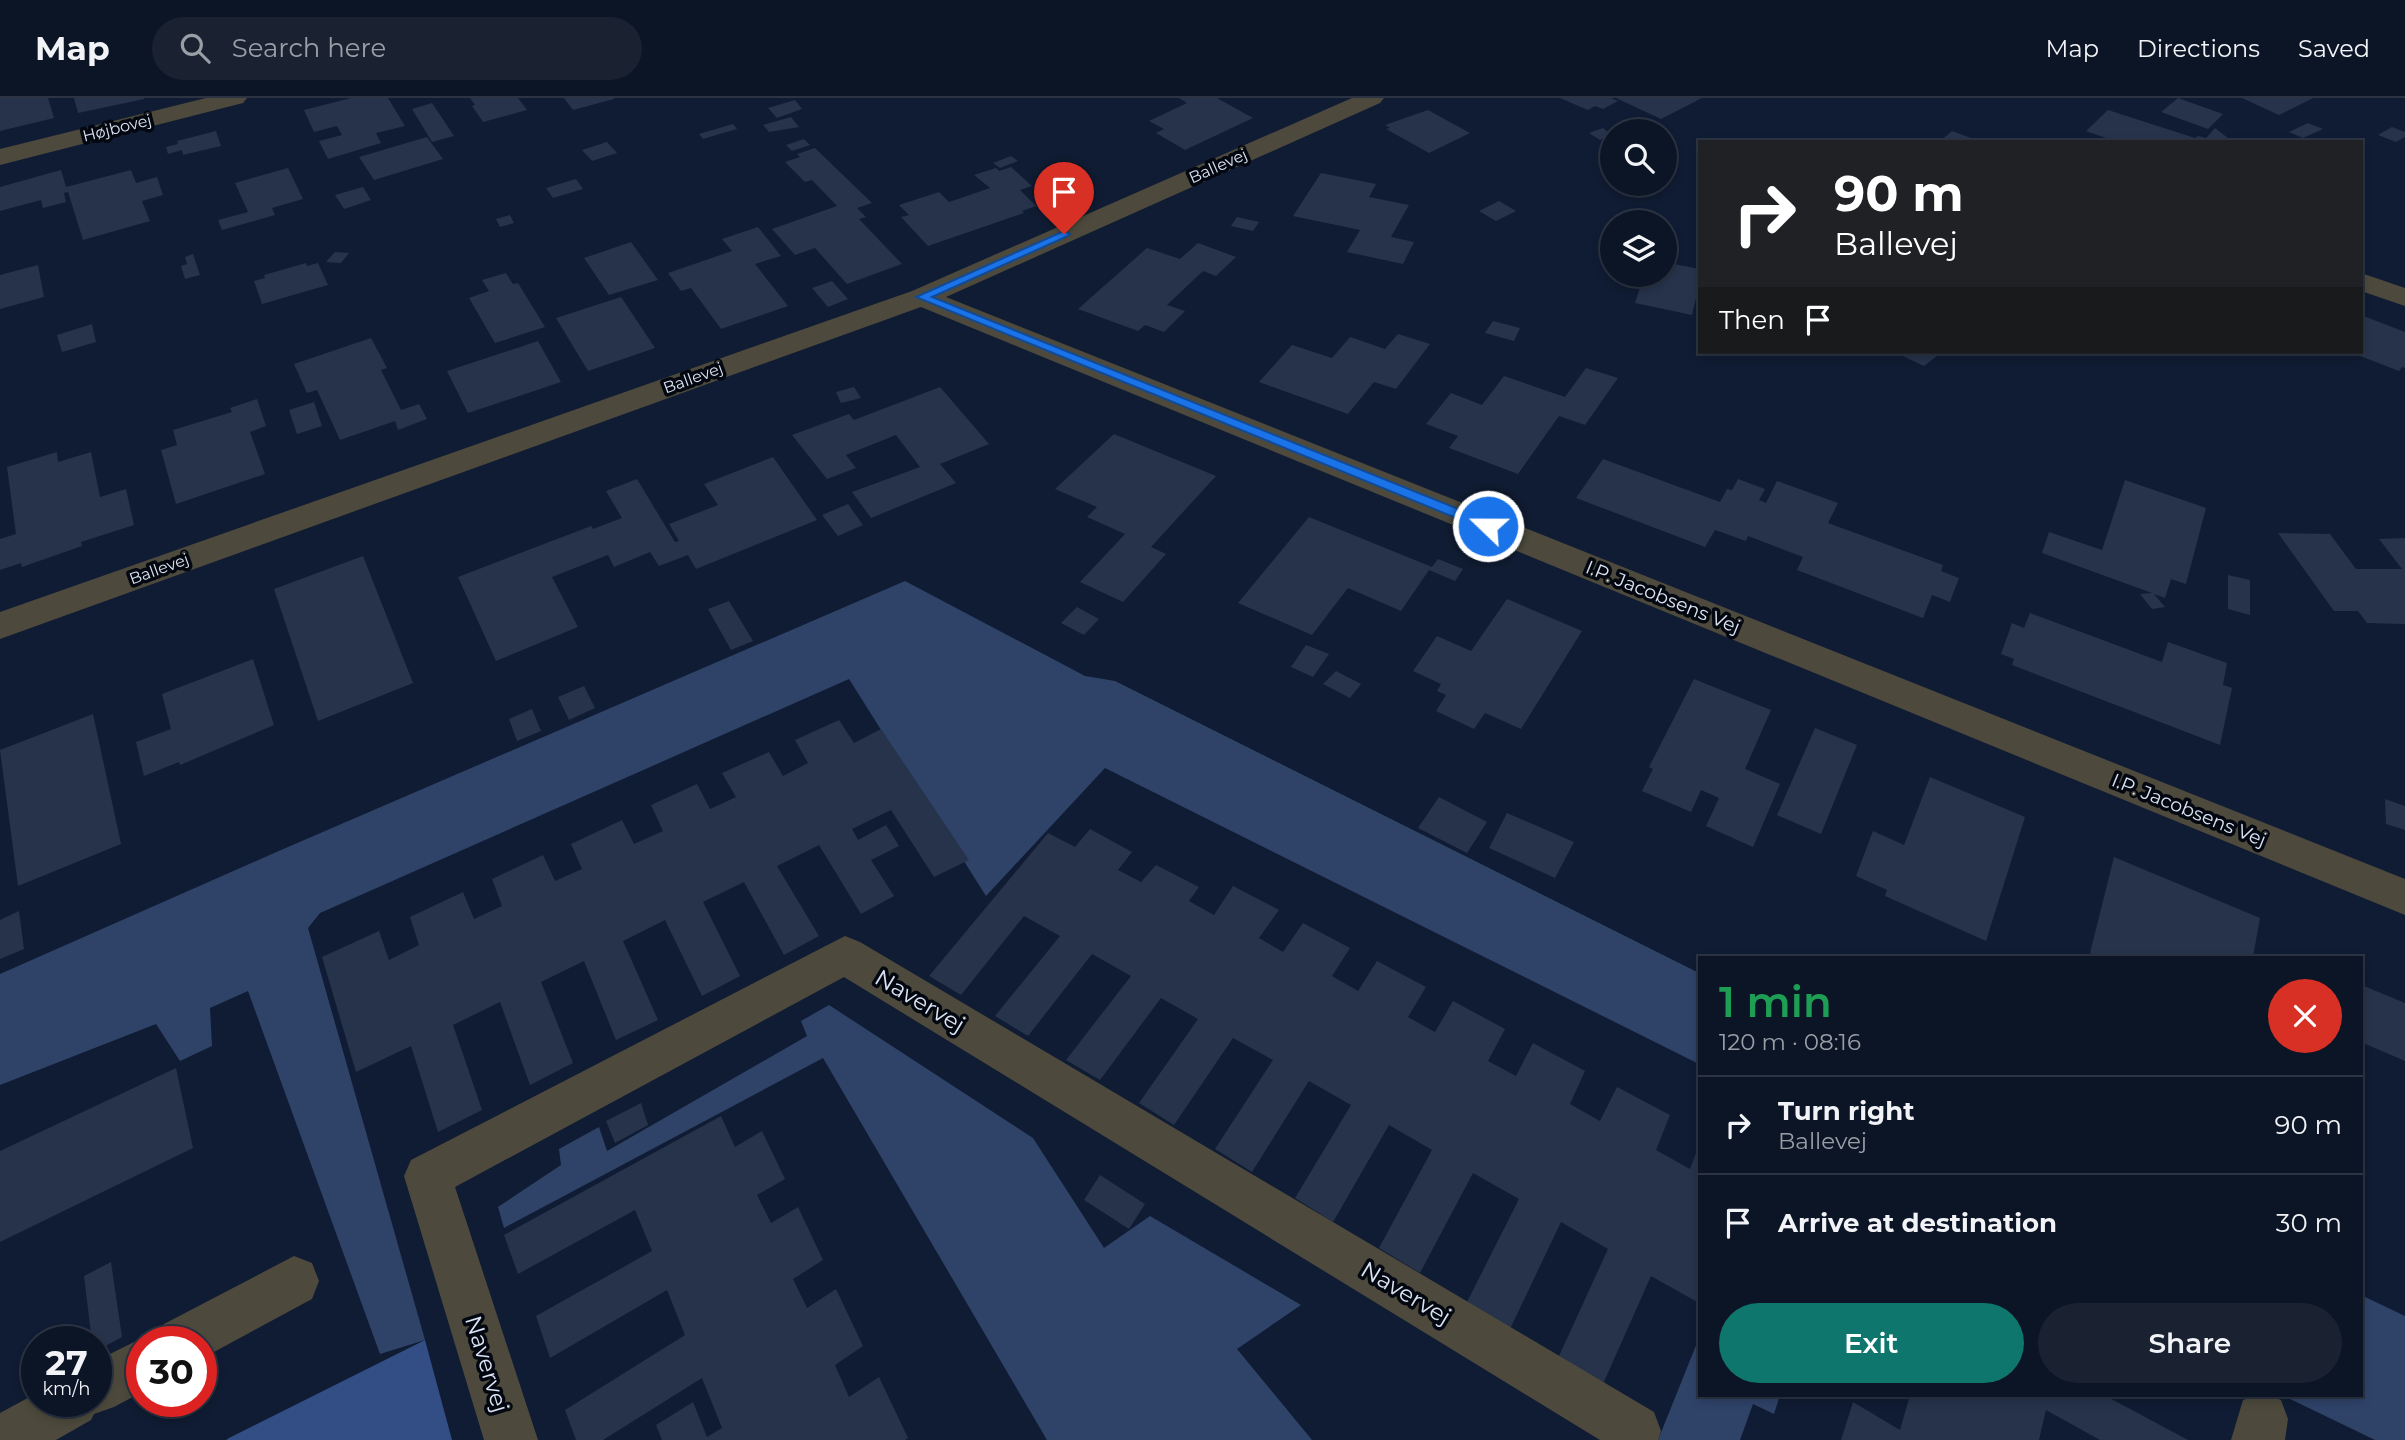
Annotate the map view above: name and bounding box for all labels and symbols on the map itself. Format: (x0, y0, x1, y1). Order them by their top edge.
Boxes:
street label: Højbovej (81, 110, 153, 146)
street label: Ballevej (1186, 145, 1250, 187)
pin (1034, 162, 1094, 234)
street label: Ballevej (661, 358, 725, 398)
position arrow (1451, 489, 1525, 563)
street label: Ballevej (127, 549, 191, 589)
street label: I.P. Jacobsens Vej (1582, 556, 1744, 638)
street label: I.P. Jacobsens Vej (2108, 769, 2270, 851)
street label: Navervej (870, 963, 970, 1039)
street label: Navervej (1356, 1255, 1456, 1331)
street label: Navervej (459, 1312, 515, 1416)
speed limit sign: 30 (126, 1326, 217, 1417)

